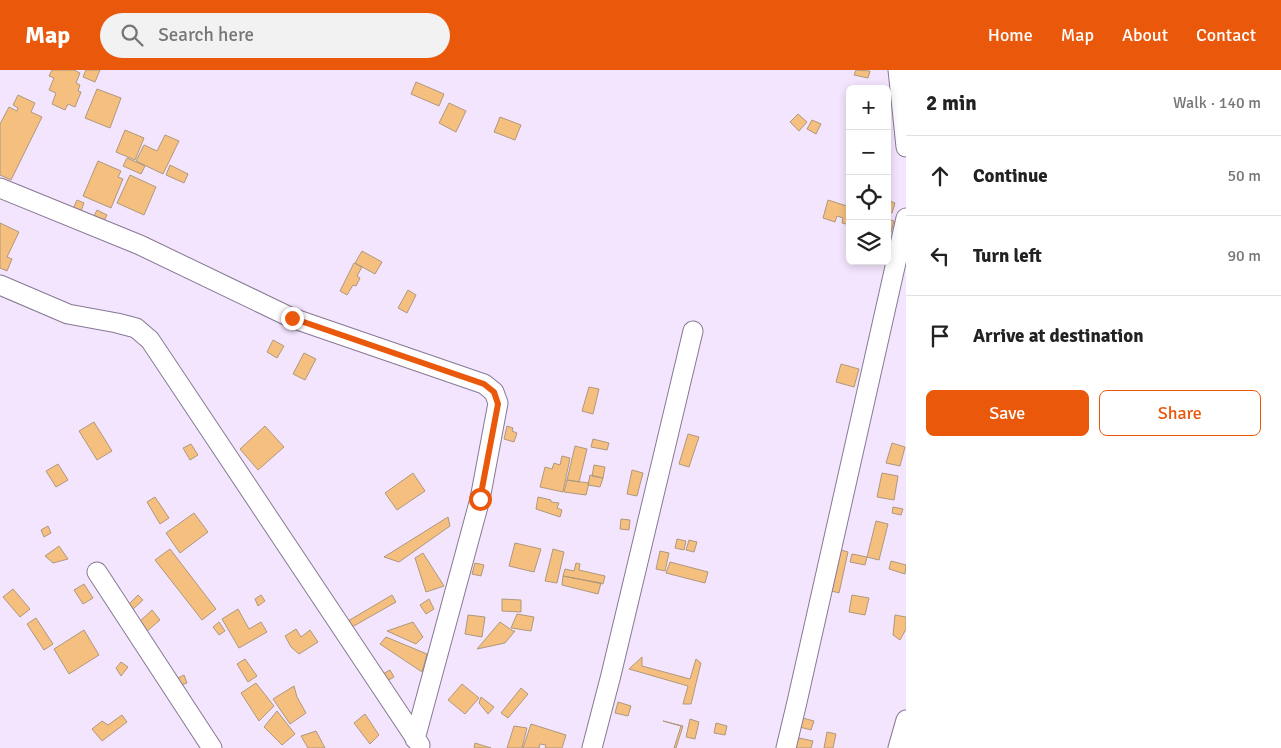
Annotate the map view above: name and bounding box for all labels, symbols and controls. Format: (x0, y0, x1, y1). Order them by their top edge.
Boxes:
search box (100, 13, 450, 58)
text: Map (25, 20, 70, 50)
icon: search (118, 21, 146, 49)
text: Search here (158, 23, 254, 47)
text: Home (988, 24, 1033, 46)
text: Map (1061, 24, 1094, 46)
text: About (1122, 24, 1168, 46)
text: Contact (1196, 24, 1256, 46)
map controls (846, 85, 891, 265)
button: + (846, 85, 891, 130)
text: 2 min (926, 90, 977, 116)
text: Walk · 140 m (1173, 93, 1261, 113)
button: − (846, 130, 891, 175)
icon: ahead (926, 162, 954, 190)
text: Continue (973, 164, 1048, 188)
text: 50 m (1227, 166, 1261, 186)
button: locate (846, 175, 891, 220)
button: layers (846, 220, 891, 265)
icon: left (926, 242, 954, 270)
text: Turn left (973, 244, 1042, 268)
text: 90 m (1227, 246, 1261, 266)
route end (281, 307, 304, 330)
icon: arrive (926, 322, 954, 350)
text: Arrive at destination (973, 324, 1144, 348)
button: Save (926, 390, 1089, 436)
button: Share (1099, 390, 1261, 436)
route start (469, 488, 492, 511)

